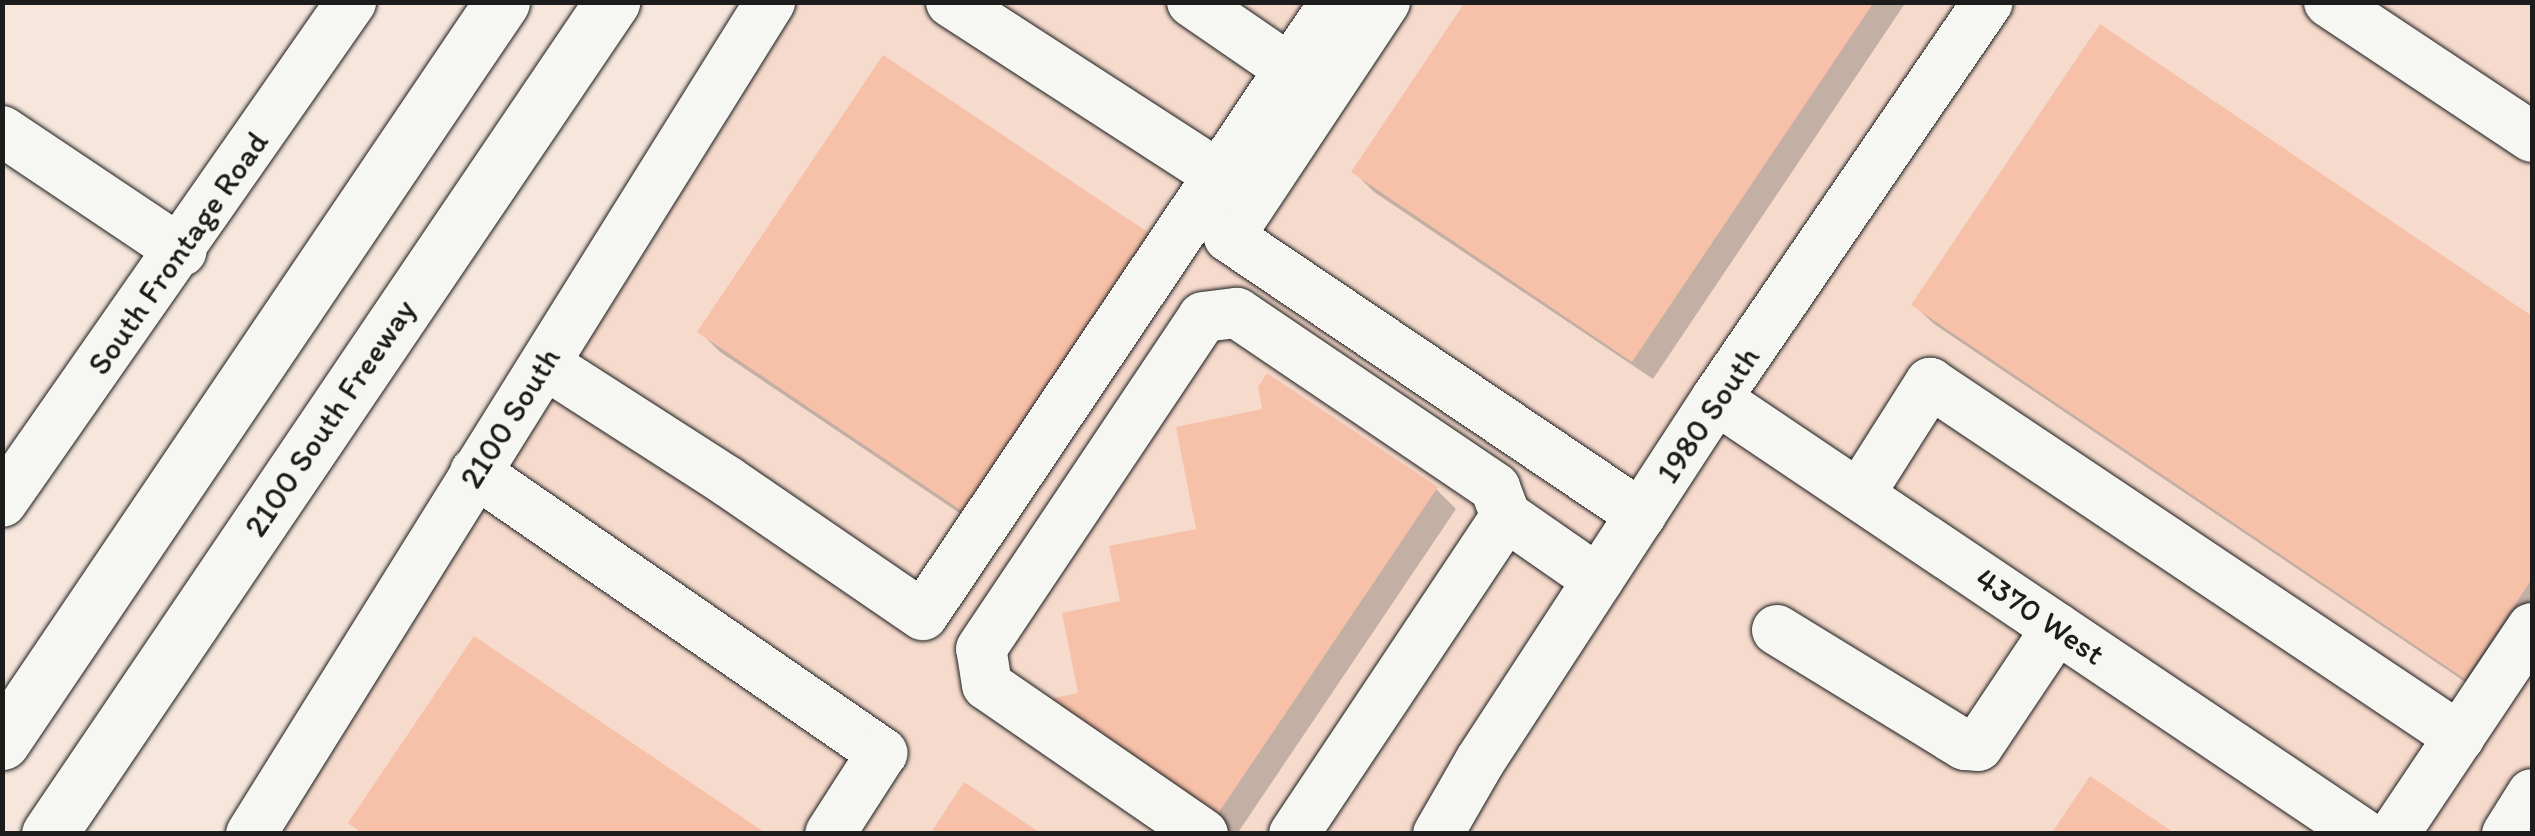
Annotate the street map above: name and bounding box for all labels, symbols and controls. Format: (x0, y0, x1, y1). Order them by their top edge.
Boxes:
street label: South Frontage Road (80, 125, 276, 381)
street label: 2100 South Freeway (236, 292, 424, 544)
street label: 1980 South (1648, 339, 1768, 491)
street label: 2100 South (452, 341, 568, 495)
street label: 4370 West (1968, 559, 2112, 673)

